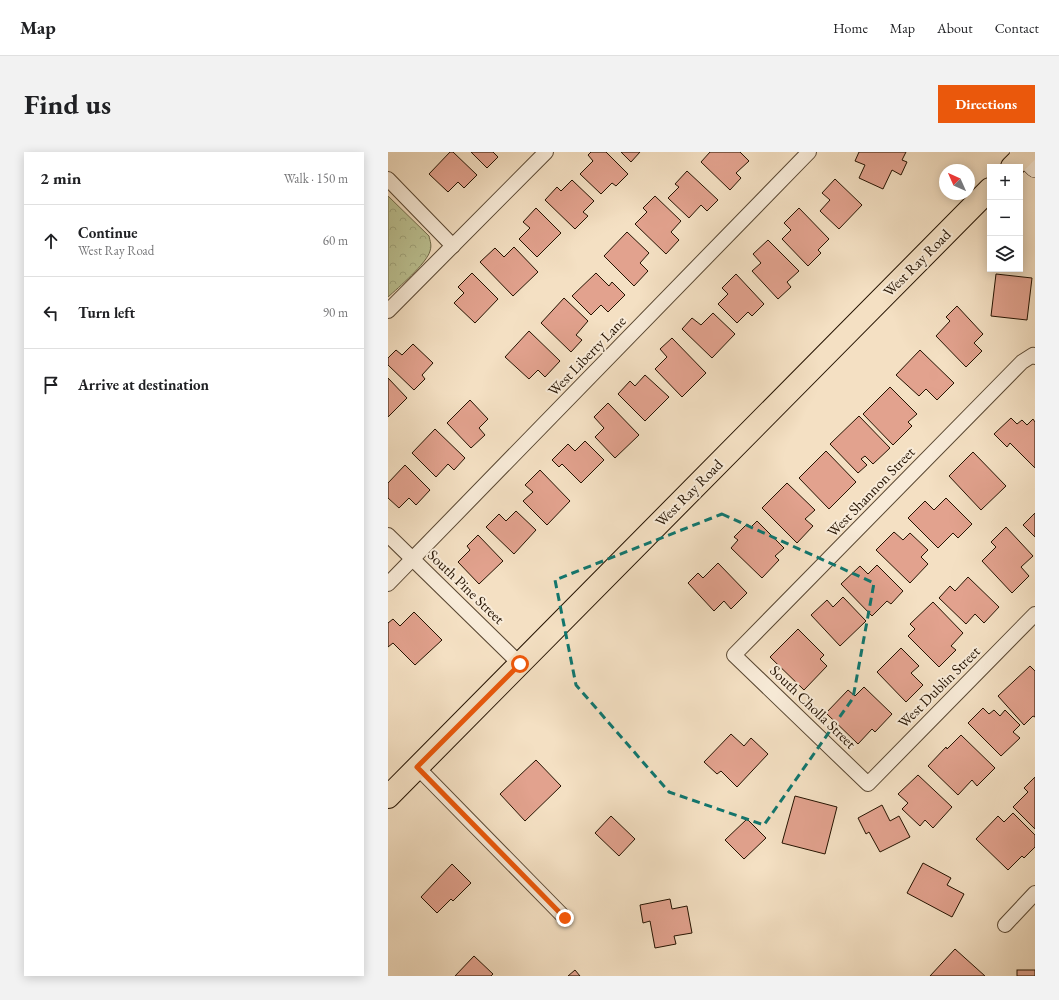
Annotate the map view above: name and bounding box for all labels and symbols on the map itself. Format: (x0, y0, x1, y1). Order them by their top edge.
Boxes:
north arrow (939, 164, 975, 200)
street label: West Ray Road (879, 224, 955, 301)
street label: West Liberty Lane (544, 311, 630, 400)
street label: West Shannon Street (823, 442, 919, 541)
street label: West Ray Road (651, 454, 727, 531)
street label: South Pine Street (424, 545, 509, 628)
street label: West Dublin Street (894, 641, 984, 732)
route start (511, 655, 529, 673)
street label: South Cholla Street (766, 661, 861, 753)
route end (556, 909, 574, 927)

